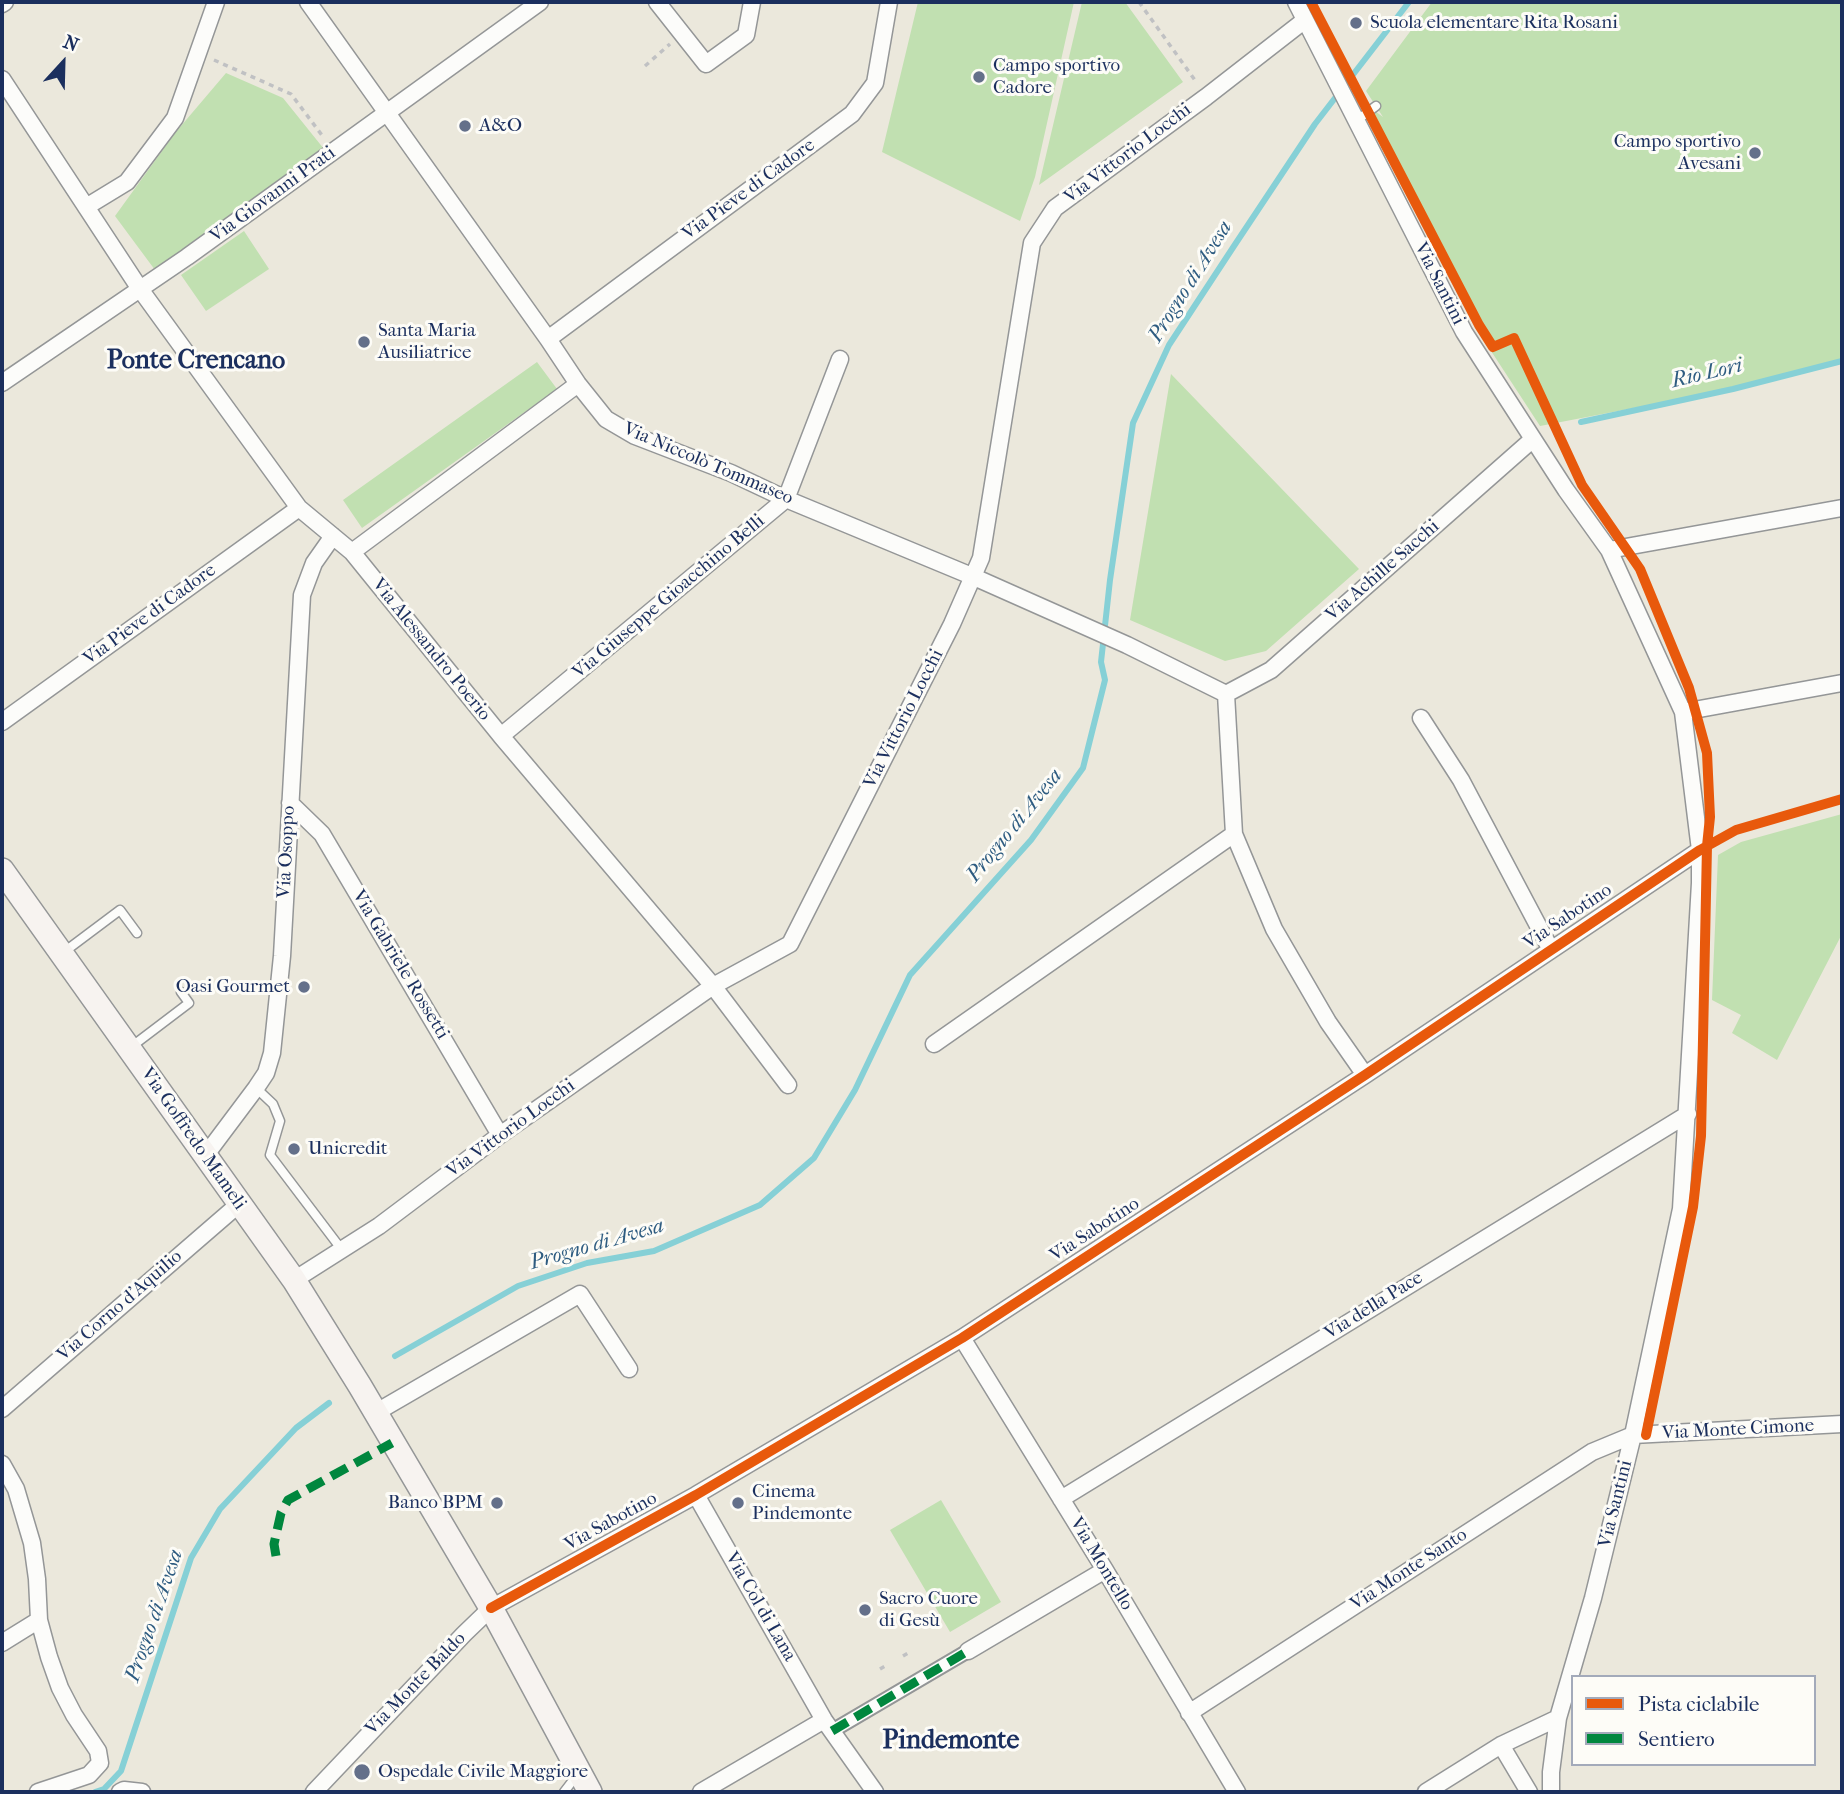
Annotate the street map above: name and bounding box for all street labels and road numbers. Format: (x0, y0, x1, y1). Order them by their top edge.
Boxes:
street label: Via Vittorio Locchi (1060, 99, 1196, 209)
street label: Via Pieve di Cadore (678, 134, 820, 246)
street label: Via Giovanni Prati (206, 142, 340, 248)
street label: Via Santini (1409, 239, 1469, 329)
street label: Via Niccolò Tommaseo (620, 418, 796, 510)
street label: Via Giuseppe Gioacchino Belli (568, 510, 770, 684)
street label: Via Achille Sacchi (1322, 515, 1444, 627)
street label: Via Pieve di Cadore (79, 559, 221, 671)
street label: Via Alessandro Poerio (367, 574, 495, 726)
street label: Via Vittorio Locchi (859, 646, 949, 792)
street label: Via Osoppo (273, 805, 301, 899)
street label: Via Sabotino (1519, 879, 1617, 955)
street label: Via Gabriele Rossetti (346, 886, 454, 1044)
street label: Via Goffredo Mameli (135, 1063, 251, 1215)
street label: Via Vittorio Locchi (442, 1075, 580, 1183)
street label: Via Sabotino (1046, 1193, 1144, 1267)
street label: Via Corno d'Aquilio (53, 1246, 187, 1366)
street label: Via della Pace (1321, 1267, 1427, 1345)
street label: Via Monte Cimone (1661, 1415, 1815, 1445)
street label: Via Santini (1594, 1458, 1638, 1550)
street label: Via Sabotino (561, 1487, 661, 1557)
street label: Via Montello (1064, 1513, 1138, 1615)
street label: Via Monte Santo (1346, 1524, 1472, 1616)
street label: Via Col di Lana (719, 1548, 801, 1666)
street label: Via Monte Baldo (361, 1628, 471, 1740)

